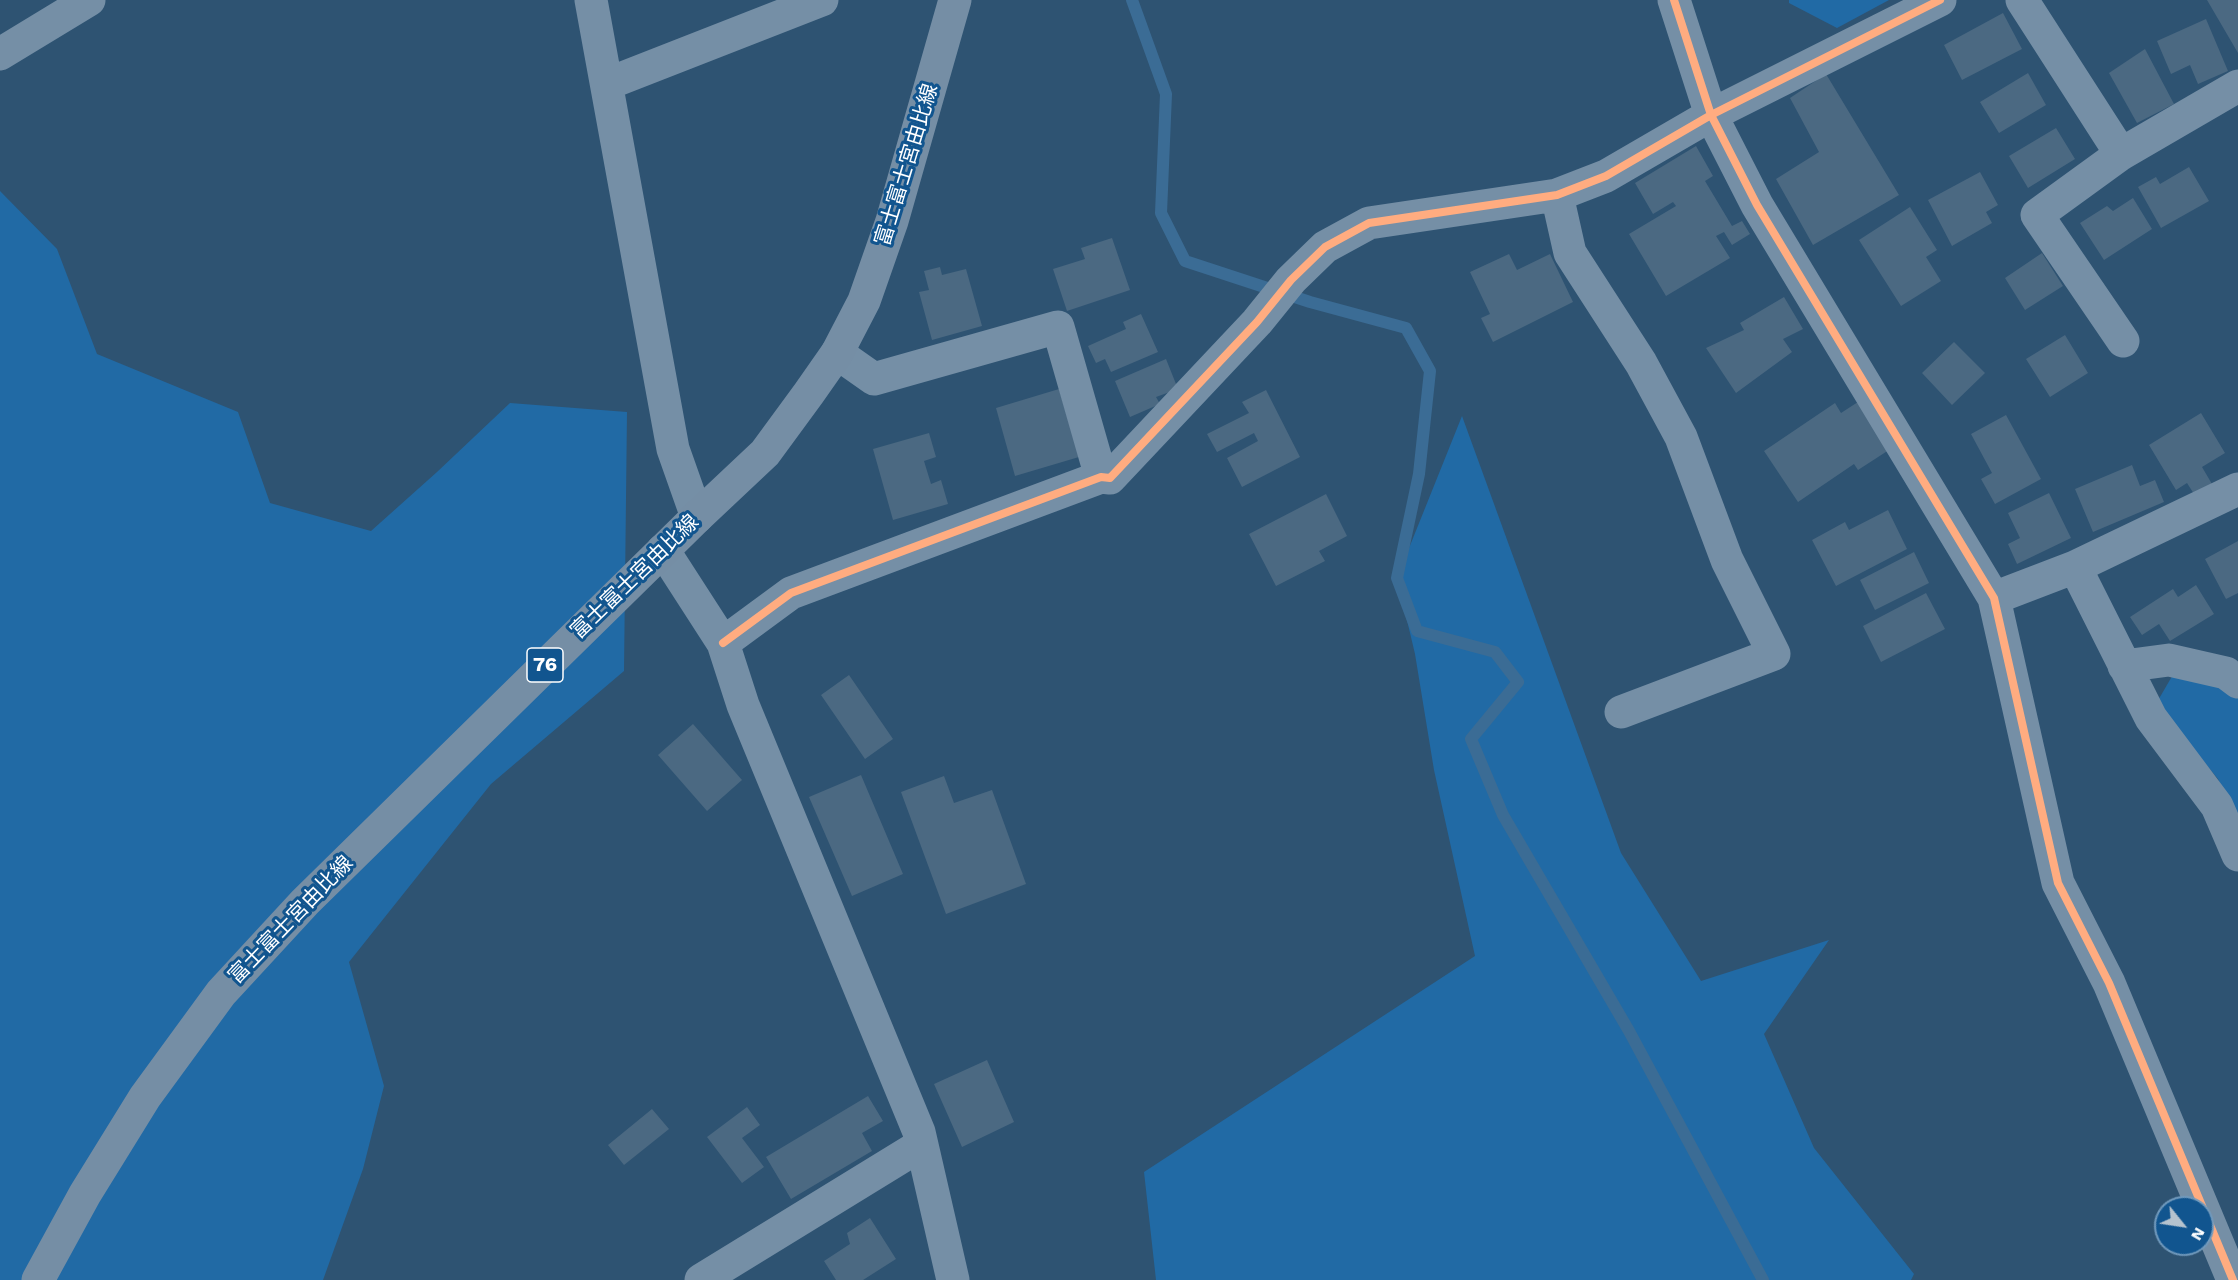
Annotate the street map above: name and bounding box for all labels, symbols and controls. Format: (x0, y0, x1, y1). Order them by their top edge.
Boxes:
street label: 富士富士宮由比線 (870, 81, 944, 249)
street label: 富士富士宮由比線 (566, 510, 704, 644)
road number: 76 (527, 648, 563, 682)
street label: 富士富士宮由比線 (224, 851, 358, 989)
north arrow (2154, 1196, 2214, 1256)
text: N (2187, 1224, 2209, 1244)

